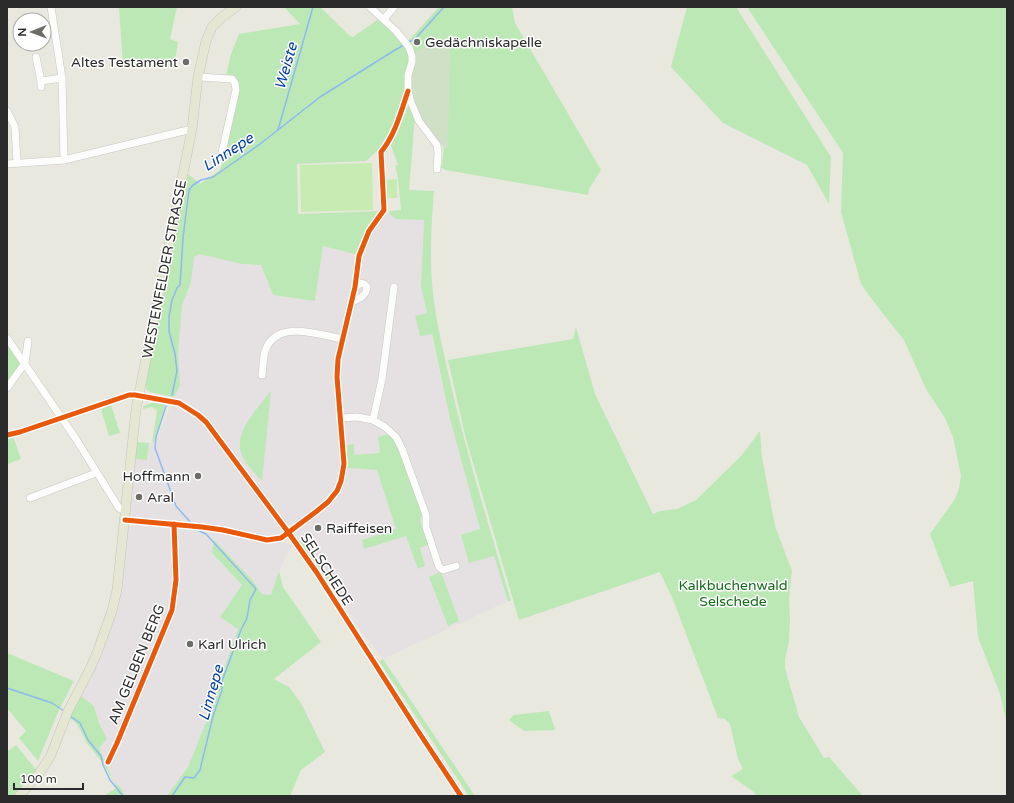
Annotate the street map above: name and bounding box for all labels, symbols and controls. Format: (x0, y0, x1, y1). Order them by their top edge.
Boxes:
north arrow (12, 12, 52, 52)
text: N (16, 28, 29, 37)
place label: Gedächniskapelle (425, 34, 542, 51)
marker: Gedächniskapelle (412, 37, 422, 47)
water label: Weiste (271, 39, 302, 92)
place label: Altes Testament (71, 54, 179, 71)
marker: Altes Testament (181, 57, 191, 67)
water label: Linnepe (199, 128, 258, 175)
street label: WESTENFELDER STRASSE (139, 178, 190, 360)
place label: Hoffmann (123, 468, 190, 485)
marker: Hoffmann (193, 471, 203, 481)
place label: Aral (147, 489, 174, 506)
marker: Aral (134, 492, 144, 502)
place label: Raiffeisen (326, 520, 392, 537)
marker: Raiffeisen (313, 523, 323, 533)
street label: SELSCHEDE (297, 530, 356, 609)
park label: Kalkbuchenwald Selschede (678, 577, 788, 610)
street label: AM GELBEN BERG (105, 602, 168, 727)
place label: Karl Ulrich (198, 636, 267, 653)
marker: Karl Ulrich (185, 639, 195, 649)
water label: Linnepe (194, 662, 228, 723)
scale bar (14, 765, 83, 791)
text: 100 m (20, 772, 57, 786)

